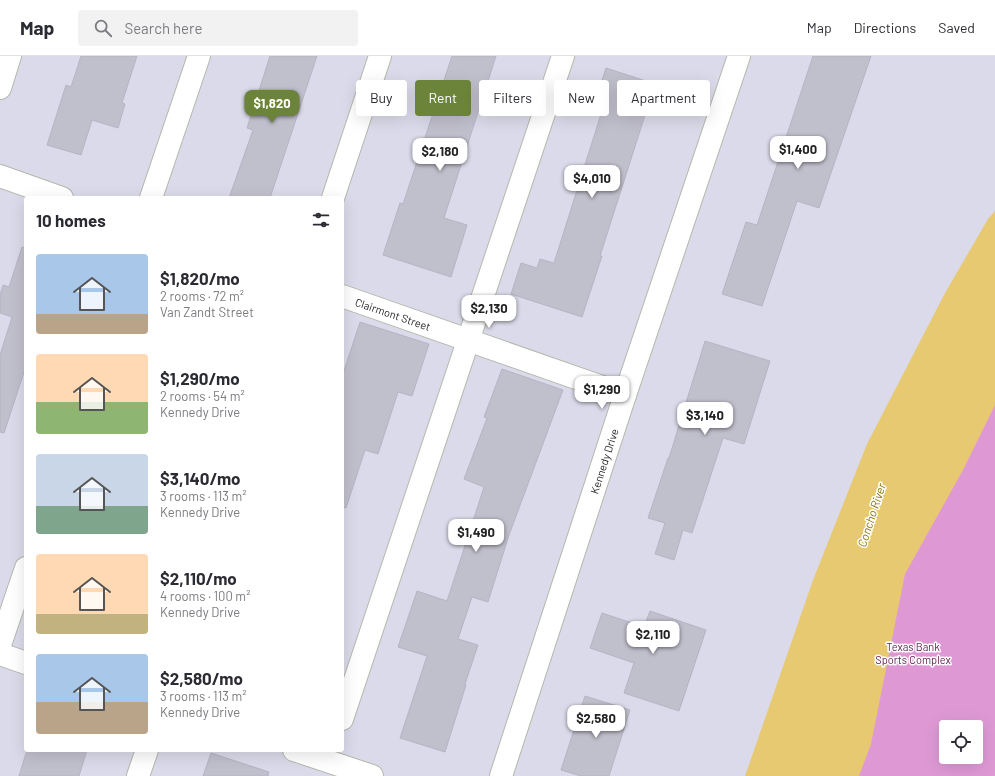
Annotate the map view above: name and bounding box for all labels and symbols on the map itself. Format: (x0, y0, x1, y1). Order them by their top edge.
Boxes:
pin: $1,820 (239, 90, 305, 124)
pin: $1,400 (765, 136, 831, 170)
pin: $2,180 (407, 138, 473, 172)
pin: $4,010 (559, 165, 625, 199)
street label: Clairmont Street (354, 295, 432, 333)
pin: $2,130 (456, 295, 522, 329)
pin: $1,290 (569, 376, 635, 410)
pin: $3,140 (672, 402, 738, 436)
street label: Kennedy Drive (587, 427, 621, 495)
water label: Concho River (854, 481, 888, 549)
pin: $1,490 (443, 519, 509, 553)
pin: $2,110 (620, 621, 686, 655)
park label: Texas Bank Sports Complex (875, 640, 951, 666)
pin: $2,580 (563, 705, 629, 739)

